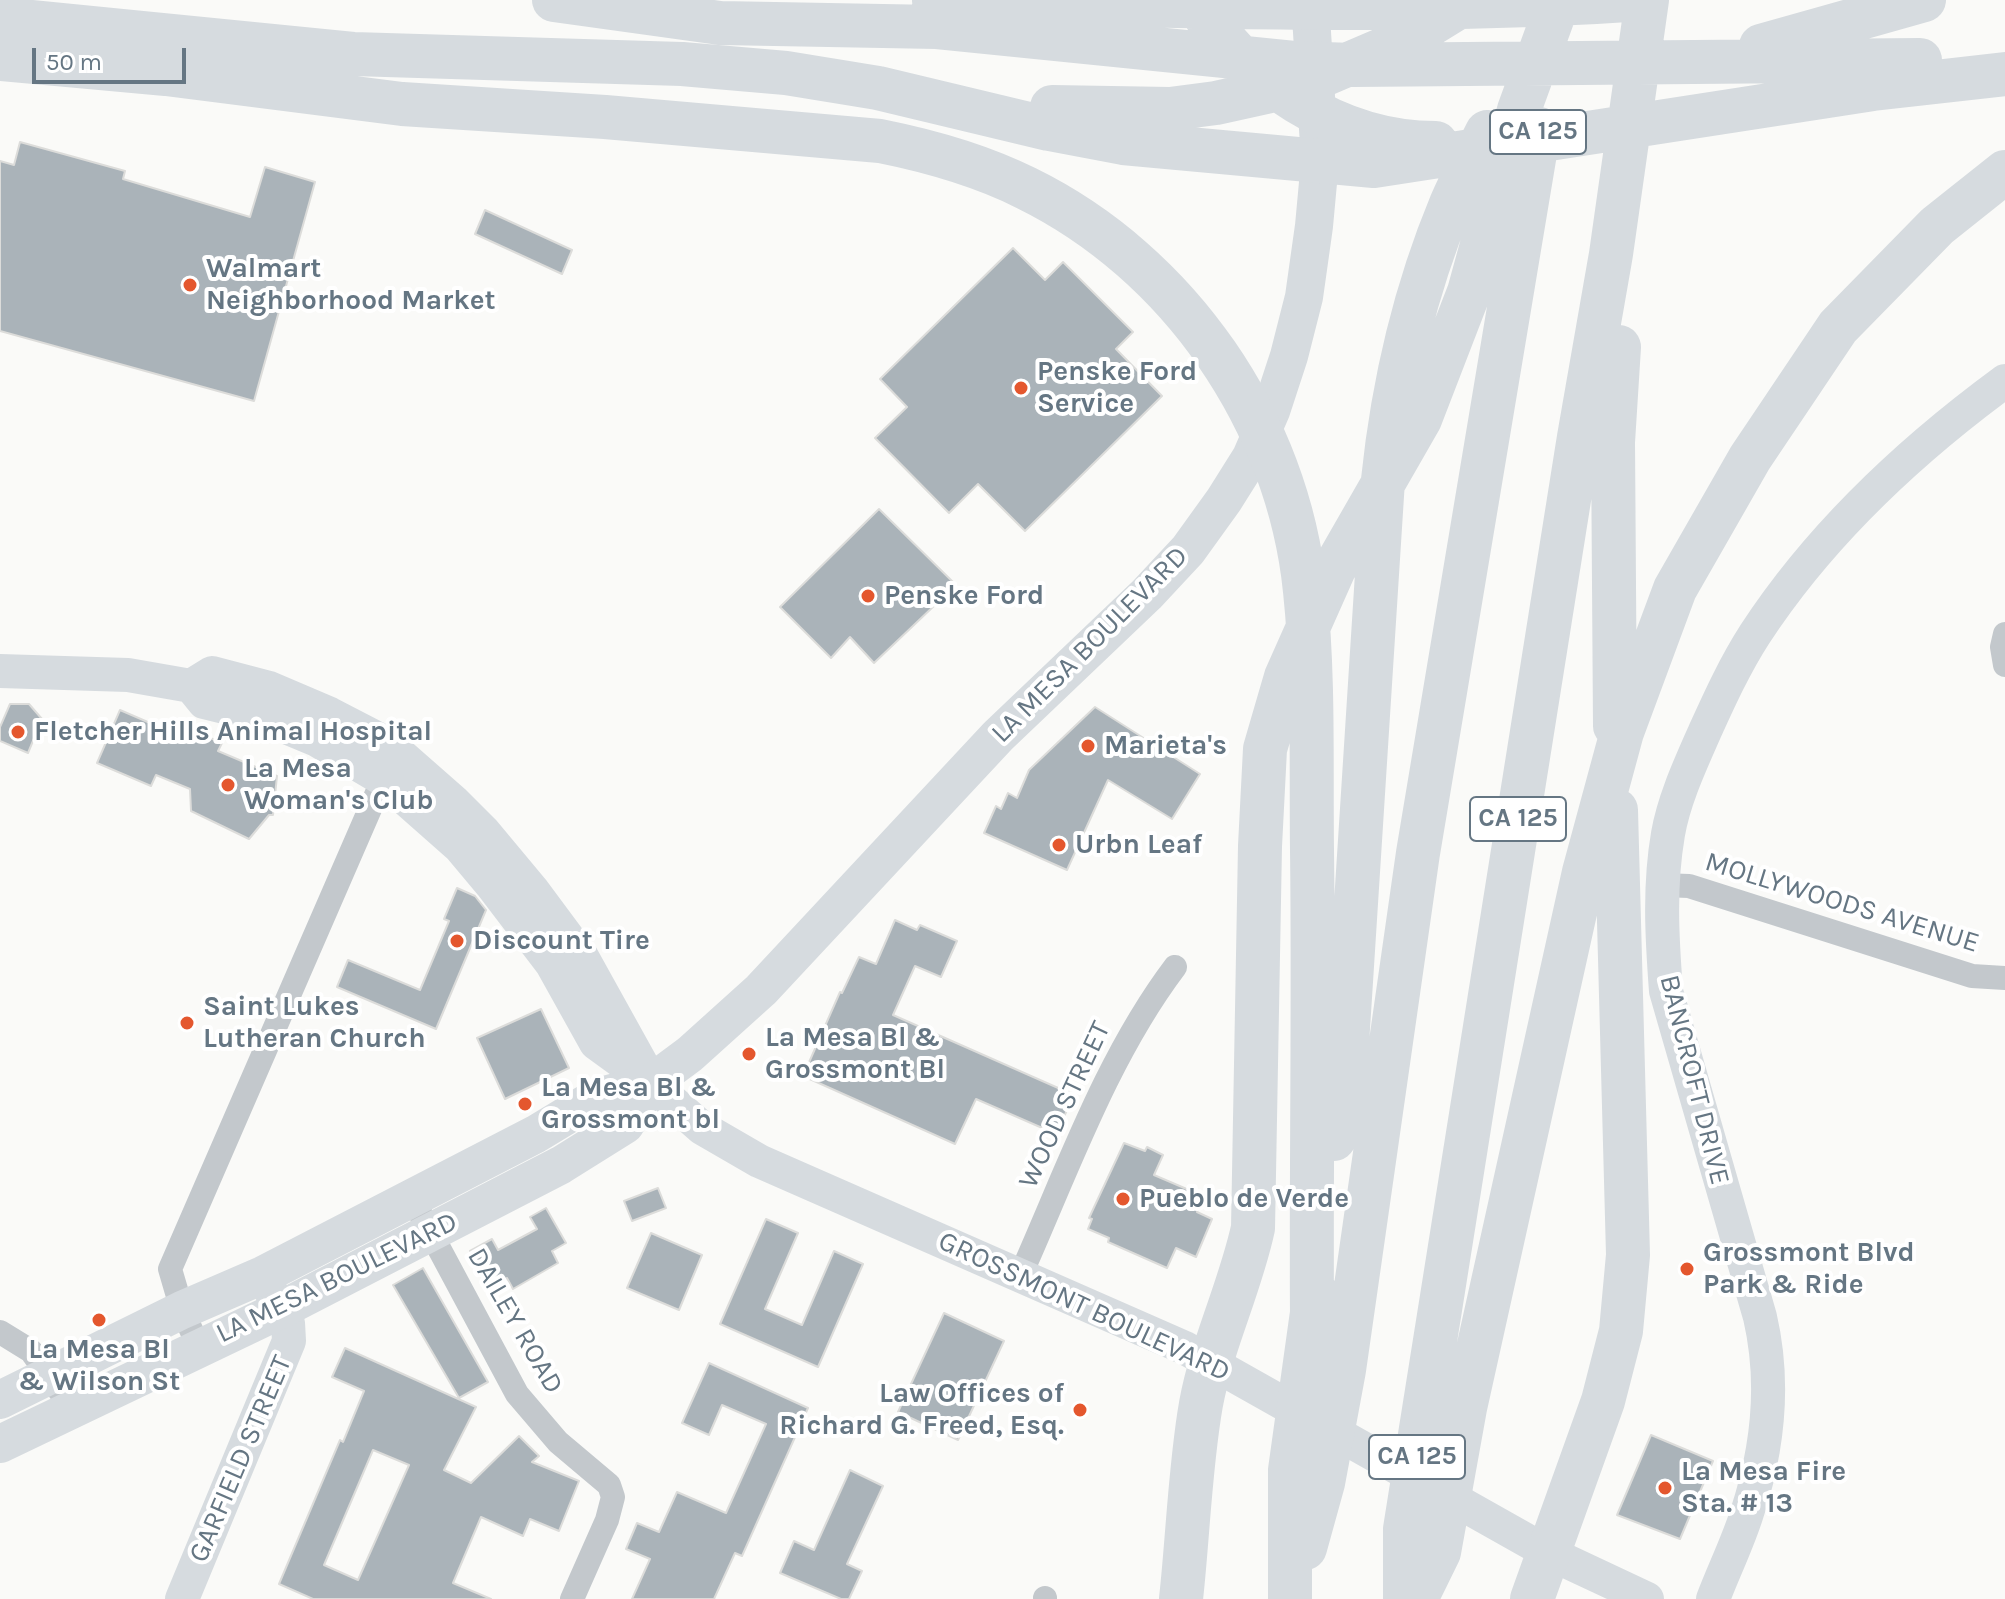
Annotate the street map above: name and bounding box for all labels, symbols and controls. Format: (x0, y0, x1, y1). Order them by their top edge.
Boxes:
scale bar (36, 32, 190, 82)
text: 50 m (46, 48, 102, 76)
road number: CA 125 (1490, 110, 1586, 154)
place label: Walmart Neighborhood Market (206, 252, 496, 318)
marker: Walmart Neighborhood Market (181, 276, 199, 294)
place label: Penske Ford Service (1037, 355, 1197, 421)
marker: Penske Ford Service (1012, 379, 1030, 397)
street label: LA MESA BOULEVARD (985, 540, 1195, 750)
place label: Penske Ford (884, 579, 1044, 613)
marker: Penske Ford (859, 587, 877, 605)
place label: Fletcher Hills Animal Hospital (34, 715, 432, 749)
marker: Fletcher Hills Animal Hospital (9, 723, 27, 741)
place label: Marieta's (1104, 729, 1227, 763)
marker: Marieta's (1079, 737, 1097, 755)
place label: La Mesa Woman's Club (244, 752, 434, 818)
marker: La Mesa Woman's Club (219, 776, 237, 794)
road number: CA 125 (1470, 797, 1566, 841)
place label: Urbn Leaf (1075, 828, 1202, 862)
marker: Urbn Leaf (1050, 836, 1068, 854)
street label: MOLLYWOODS AVENUE (1701, 845, 1983, 961)
place label: Discount Tire (473, 924, 650, 958)
marker: Discount Tire (448, 932, 466, 950)
street label: BANCROFT DRIVE (1652, 971, 1736, 1189)
place label: Saint Lukes Lutheran Church (203, 990, 426, 1056)
marker: Saint Lukes Lutheran Church (178, 1014, 196, 1032)
street label: WOOD STREET (1012, 1016, 1118, 1194)
place label: La Mesa Bl & Grossmont Bl (765, 1021, 945, 1087)
marker: La Mesa Bl & Grossmont Bl (740, 1045, 758, 1063)
place label: La Mesa Bl & Grossmont bl (541, 1071, 720, 1137)
marker: La Mesa Bl & Grossmont bl (516, 1095, 534, 1113)
place label: Pueblo de Verde (1139, 1182, 1349, 1216)
marker: Pueblo de Verde (1114, 1190, 1132, 1208)
street label: LA MESA BOULEVARD (211, 1205, 463, 1351)
street label: GROSSMONT BOULEVARD (933, 1225, 1235, 1389)
place label: Grossmont Blvd Park & Ride (1703, 1236, 1915, 1302)
street label: DAILEY ROAD (460, 1242, 570, 1400)
marker: Grossmont Blvd Park & Ride (1678, 1260, 1696, 1278)
marker: La Mesa Bl & Wilson St (90, 1311, 108, 1329)
place label: La Mesa Bl & Wilson St (18, 1333, 180, 1399)
street label: GARFIELD STREET (182, 1351, 300, 1567)
place label: Law Offices of Richard G. Freed, Esq. (779, 1377, 1064, 1443)
marker: Law Offices of Richard G. Freed, Esq. (1071, 1401, 1089, 1419)
road number: CA 125 (1369, 1435, 1465, 1479)
place label: La Mesa Fire Sta. # 13 (1681, 1455, 1846, 1521)
marker: La Mesa Fire Sta. # 13 (1656, 1479, 1674, 1497)

